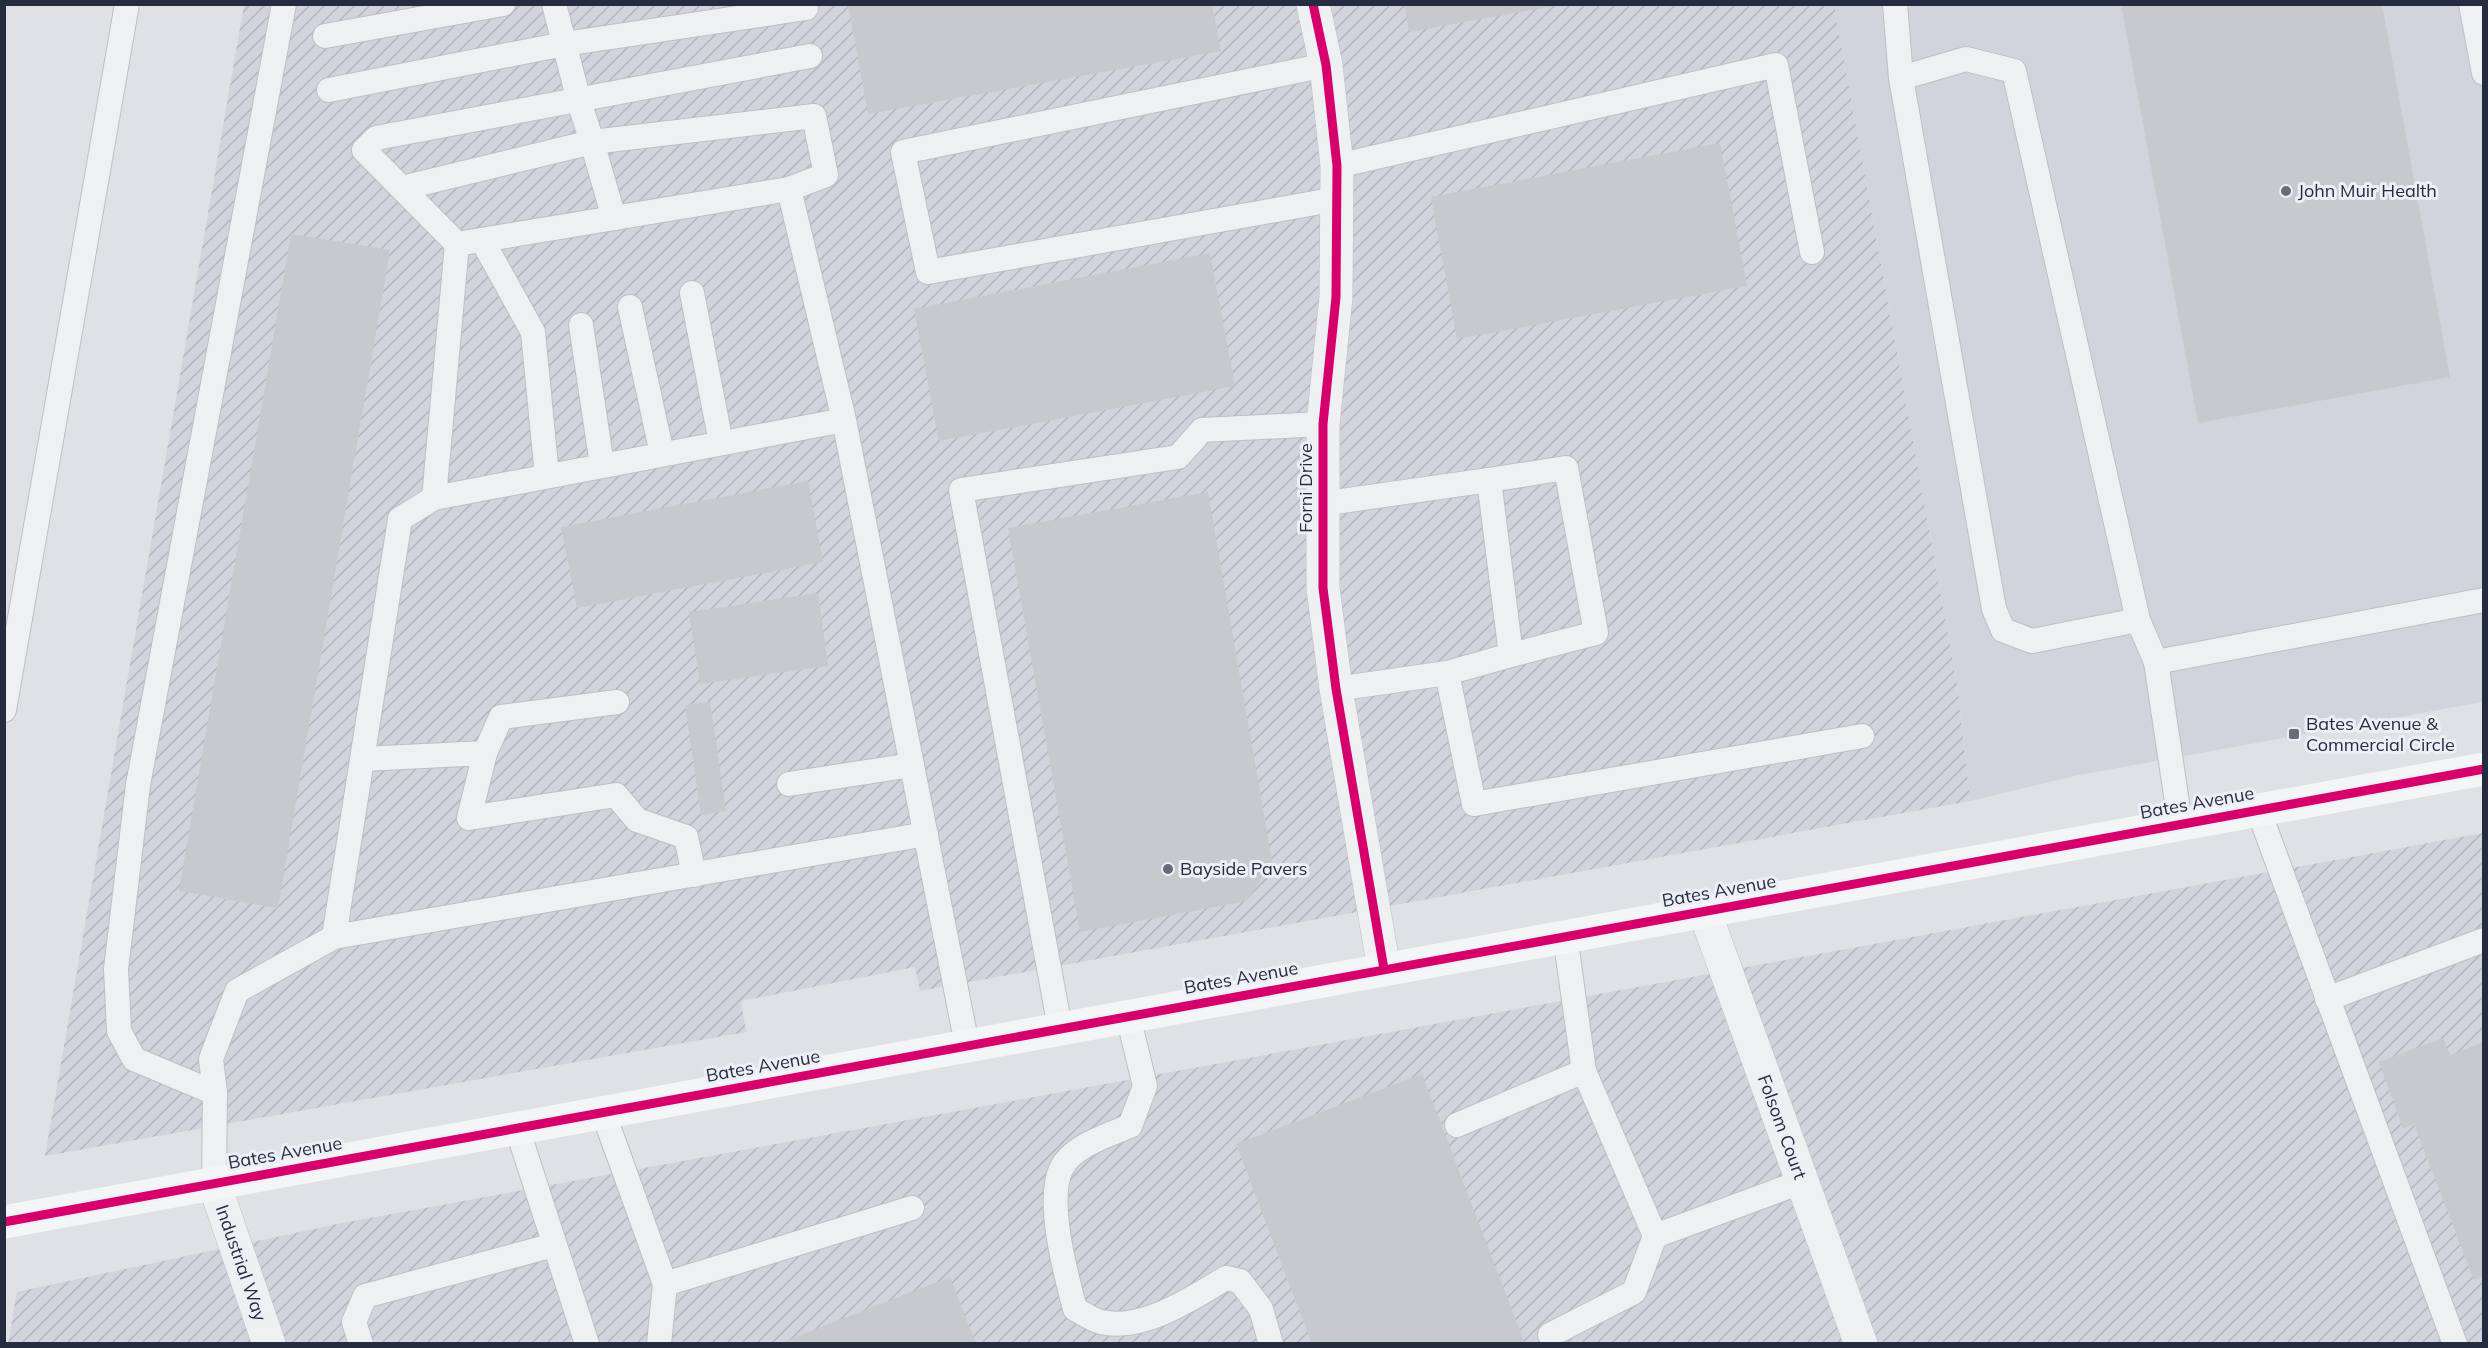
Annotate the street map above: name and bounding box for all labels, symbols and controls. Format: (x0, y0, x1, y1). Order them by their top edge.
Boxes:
place label: John Muir Health (2298, 179, 2437, 202)
marker: John Muir Health (2279, 184, 2293, 198)
street label: Forni Drive (1294, 443, 1317, 533)
place label: Bates Avenue & Commercial Circle (2306, 712, 2455, 756)
marker: Bates Avenue & Commercial Circle (2287, 727, 2301, 741)
street label: Bates Avenue (2138, 781, 2256, 824)
place label: Bayside Pavers (1180, 857, 1307, 880)
marker: Bayside Pavers (1161, 862, 1175, 876)
street label: Bates Avenue (1660, 869, 1778, 912)
street label: Bates Avenue (1182, 956, 1300, 999)
street label: Bates Avenue (704, 1044, 822, 1087)
street label: Folsom Court (1753, 1071, 1812, 1182)
street label: Bates Avenue (226, 1131, 344, 1174)
street label: Industrial Way (211, 1202, 272, 1324)

